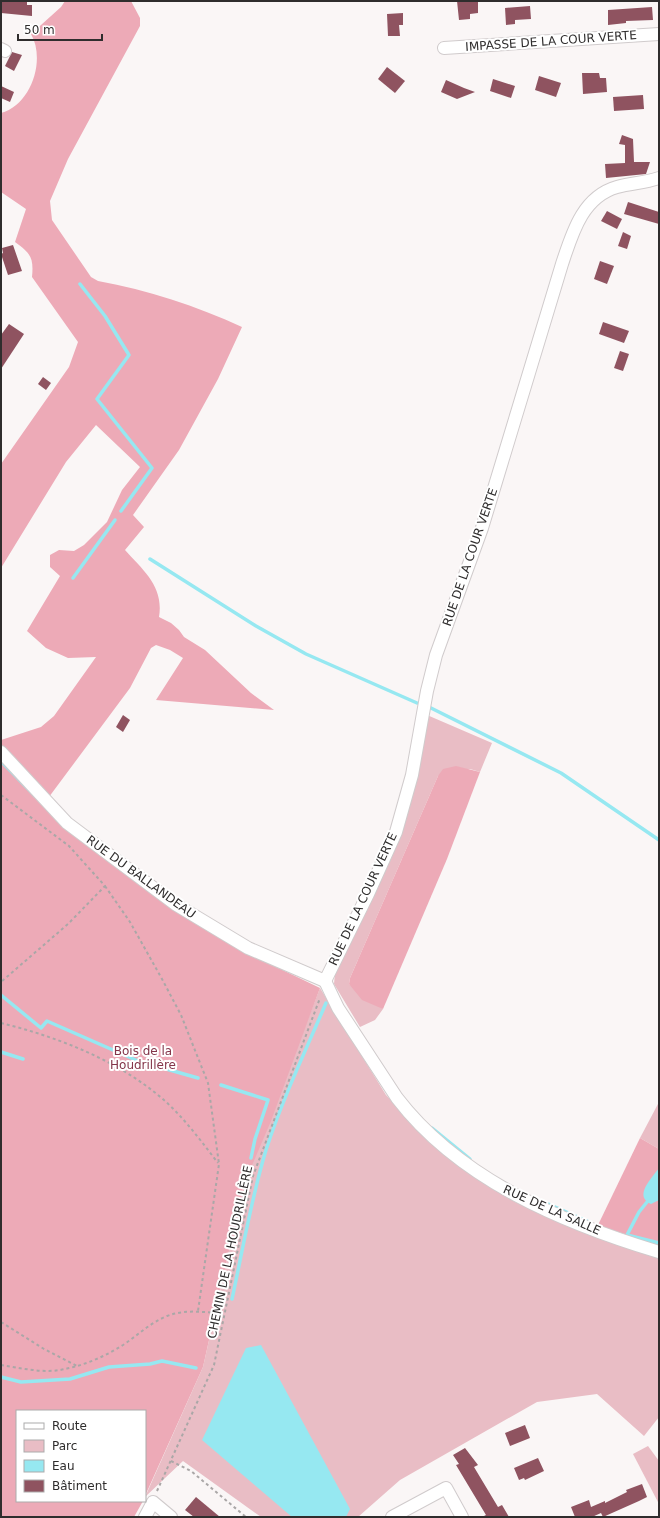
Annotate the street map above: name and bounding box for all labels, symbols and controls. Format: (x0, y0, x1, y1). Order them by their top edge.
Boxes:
scale bar (18, 16, 102, 42)
text: 50 m (24, 23, 55, 37)
street label: IMPASSE DE LA COUR VERTE (465, 28, 637, 54)
street label: RUE DE LA COUR VERTE (440, 486, 500, 628)
street label: RUE DE LA COUR VERTE (326, 830, 400, 968)
street label: RUE DU BALLANDEAU (84, 833, 198, 921)
park label: Bois de la Houdrillère (110, 1044, 176, 1072)
street label: CHEMIN DE LA HOUDRILLÈRE (204, 1164, 255, 1340)
street label: RUE DE LA SALLE (501, 1182, 603, 1238)
legend (16, 1410, 146, 1502)
text: Route (52, 1419, 87, 1433)
text: Parc (52, 1439, 77, 1453)
text: Eau (52, 1459, 75, 1473)
text: Bâtiment (52, 1479, 107, 1493)

